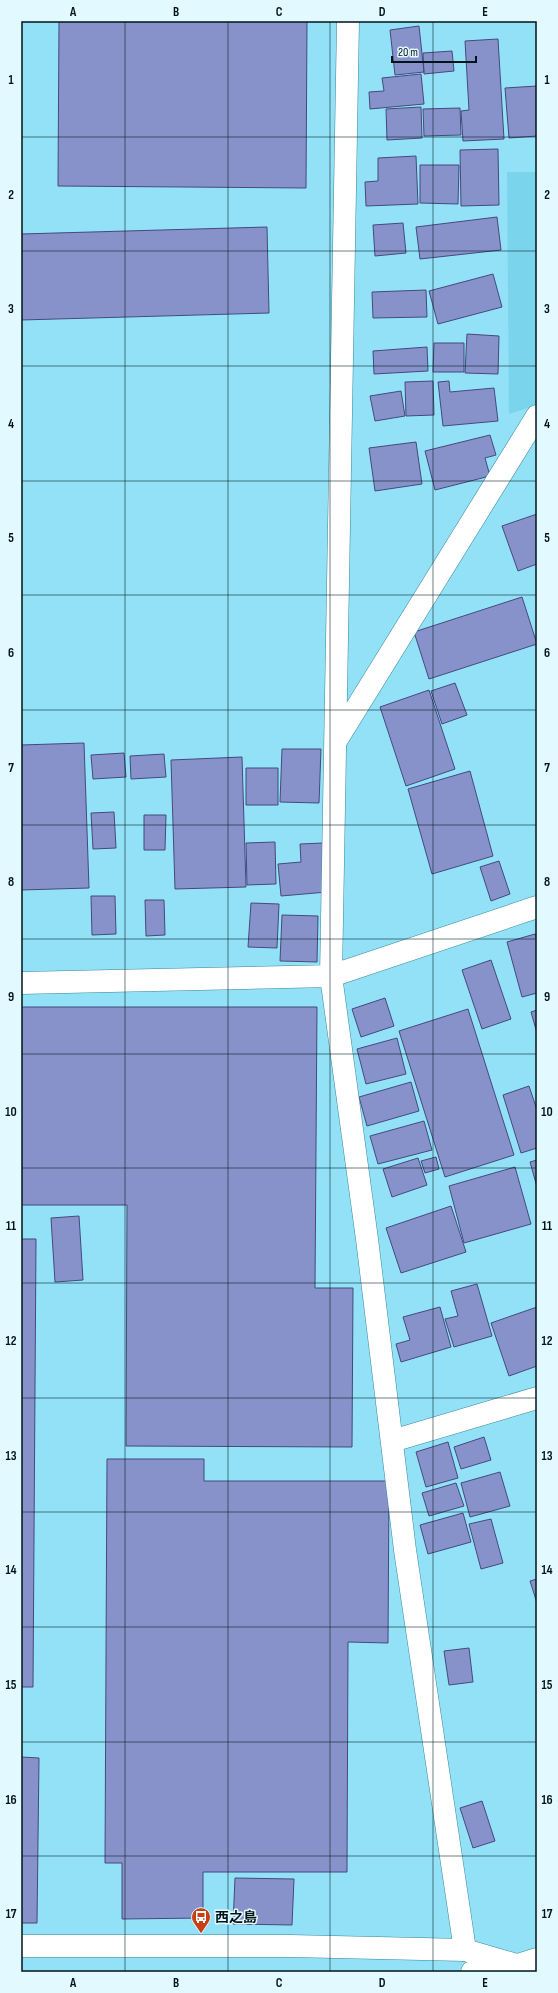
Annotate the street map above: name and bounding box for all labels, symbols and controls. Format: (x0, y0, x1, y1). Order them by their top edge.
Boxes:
text: A (69, 4, 77, 20)
text: B (173, 4, 179, 20)
text: C (276, 4, 283, 20)
text: D (379, 4, 386, 20)
text: E (482, 4, 488, 20)
scale bar (392, 38, 476, 64)
text: 20 m (398, 45, 418, 60)
text: 1 (8, 72, 14, 88)
text: 1 (544, 72, 550, 88)
text: 2 (8, 187, 14, 203)
text: 2 (544, 187, 550, 203)
text: 3 (8, 301, 14, 317)
text: 3 (544, 301, 550, 317)
text: 4 (8, 416, 14, 432)
text: 4 (544, 416, 550, 432)
text: 5 (8, 530, 14, 546)
text: 5 (544, 530, 550, 546)
text: 6 (8, 645, 14, 661)
text: 6 (544, 645, 550, 661)
text: 7 (8, 760, 14, 776)
text: 7 (544, 760, 550, 776)
text: 8 (8, 874, 14, 890)
text: 8 (544, 874, 550, 890)
text: 9 (8, 989, 14, 1005)
text: 9 (544, 989, 550, 1005)
text: 10 (5, 1104, 17, 1120)
text: 10 (541, 1104, 553, 1120)
text: 11 (6, 1218, 16, 1234)
text: 11 (542, 1218, 552, 1234)
text: 12 (6, 1333, 17, 1349)
text: 12 (542, 1333, 553, 1349)
text: 13 (6, 1448, 17, 1464)
text: 13 (542, 1448, 553, 1464)
text: 14 (5, 1562, 17, 1578)
text: 14 (541, 1562, 553, 1578)
text: 15 (6, 1677, 17, 1693)
text: 15 (542, 1677, 553, 1693)
text: 16 (5, 1792, 17, 1808)
text: 16 (541, 1792, 553, 1808)
text: 17 (6, 1906, 17, 1922)
bus stop icon: 西之島 (190, 1906, 212, 1934)
text: 17 (542, 1906, 553, 1922)
place label: 西之島 (215, 1909, 257, 1926)
text: A (69, 1975, 77, 1991)
text: B (173, 1975, 179, 1991)
text: C (276, 1975, 283, 1991)
text: D (379, 1975, 386, 1991)
text: E (482, 1975, 488, 1991)

